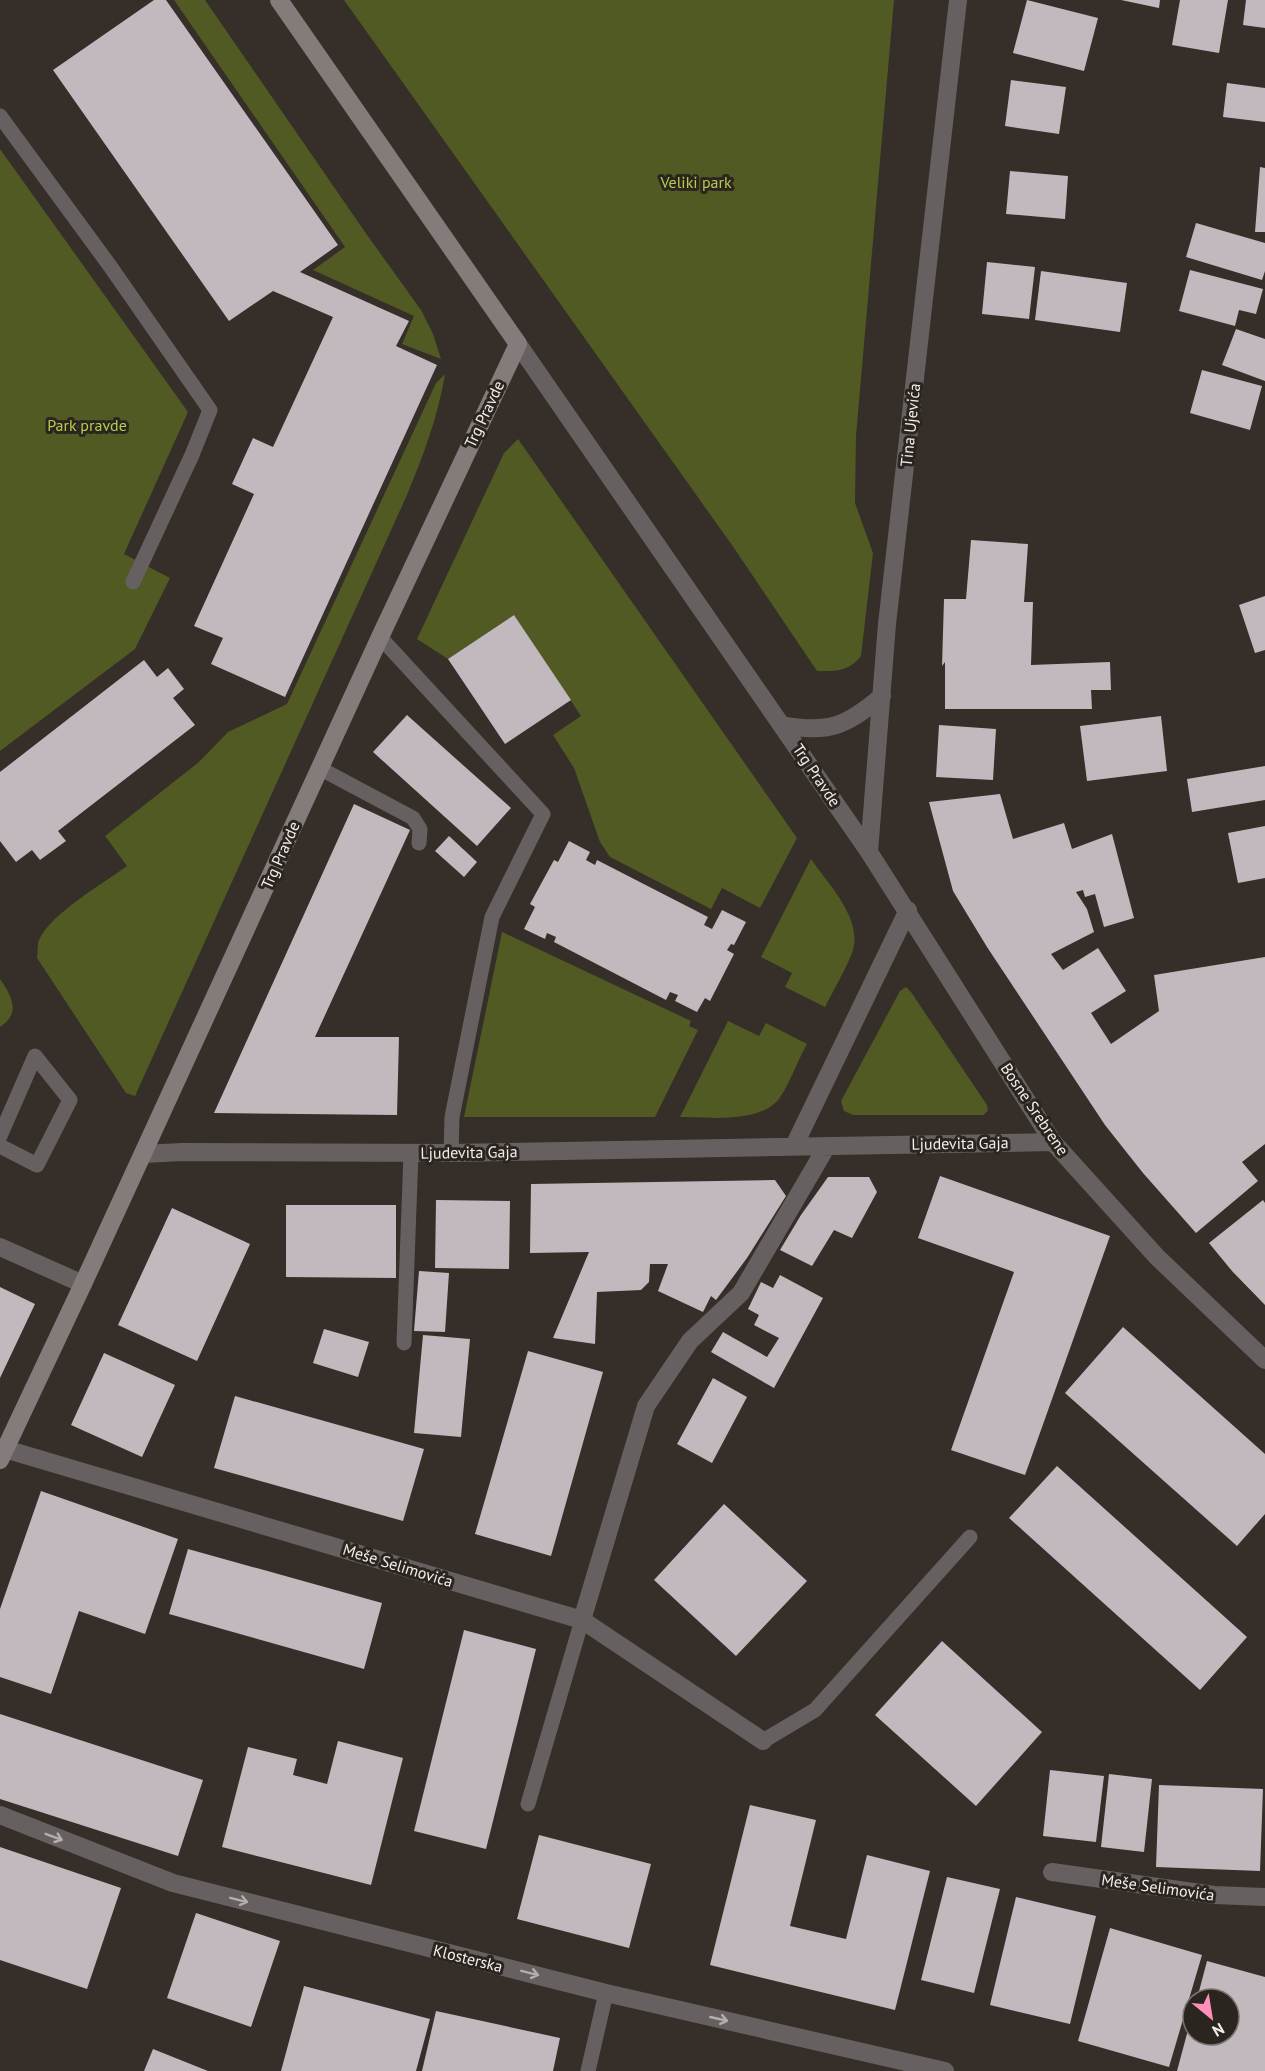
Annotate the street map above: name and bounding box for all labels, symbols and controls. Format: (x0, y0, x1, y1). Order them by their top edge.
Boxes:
park label: Veliki park (659, 172, 732, 192)
street label: Trg Pravde (460, 377, 508, 451)
street label: Tina Ujevića (896, 382, 924, 468)
park label: Park pravde (47, 415, 127, 435)
street label: Trg Pravde (789, 740, 845, 810)
street label: Trg Pravde (256, 818, 304, 892)
street label: Bosne Srebrene (997, 1059, 1073, 1159)
street label: Ljudevita Gaja (911, 1132, 1009, 1154)
street label: Ljudevita Gaja (420, 1141, 518, 1163)
street label: Meše Selimovića (341, 1539, 455, 1591)
one-way arrow (45, 1832, 63, 1843)
street label: Meše Selimovića (1100, 1869, 1216, 1905)
one-way arrow (229, 1894, 248, 1906)
street label: Klosterska (431, 1940, 505, 1976)
one-way arrow (520, 1968, 539, 1980)
north arrow (1181, 1987, 1241, 2047)
one-way arrow (709, 2013, 728, 2025)
text: N (1209, 2019, 1228, 2041)

